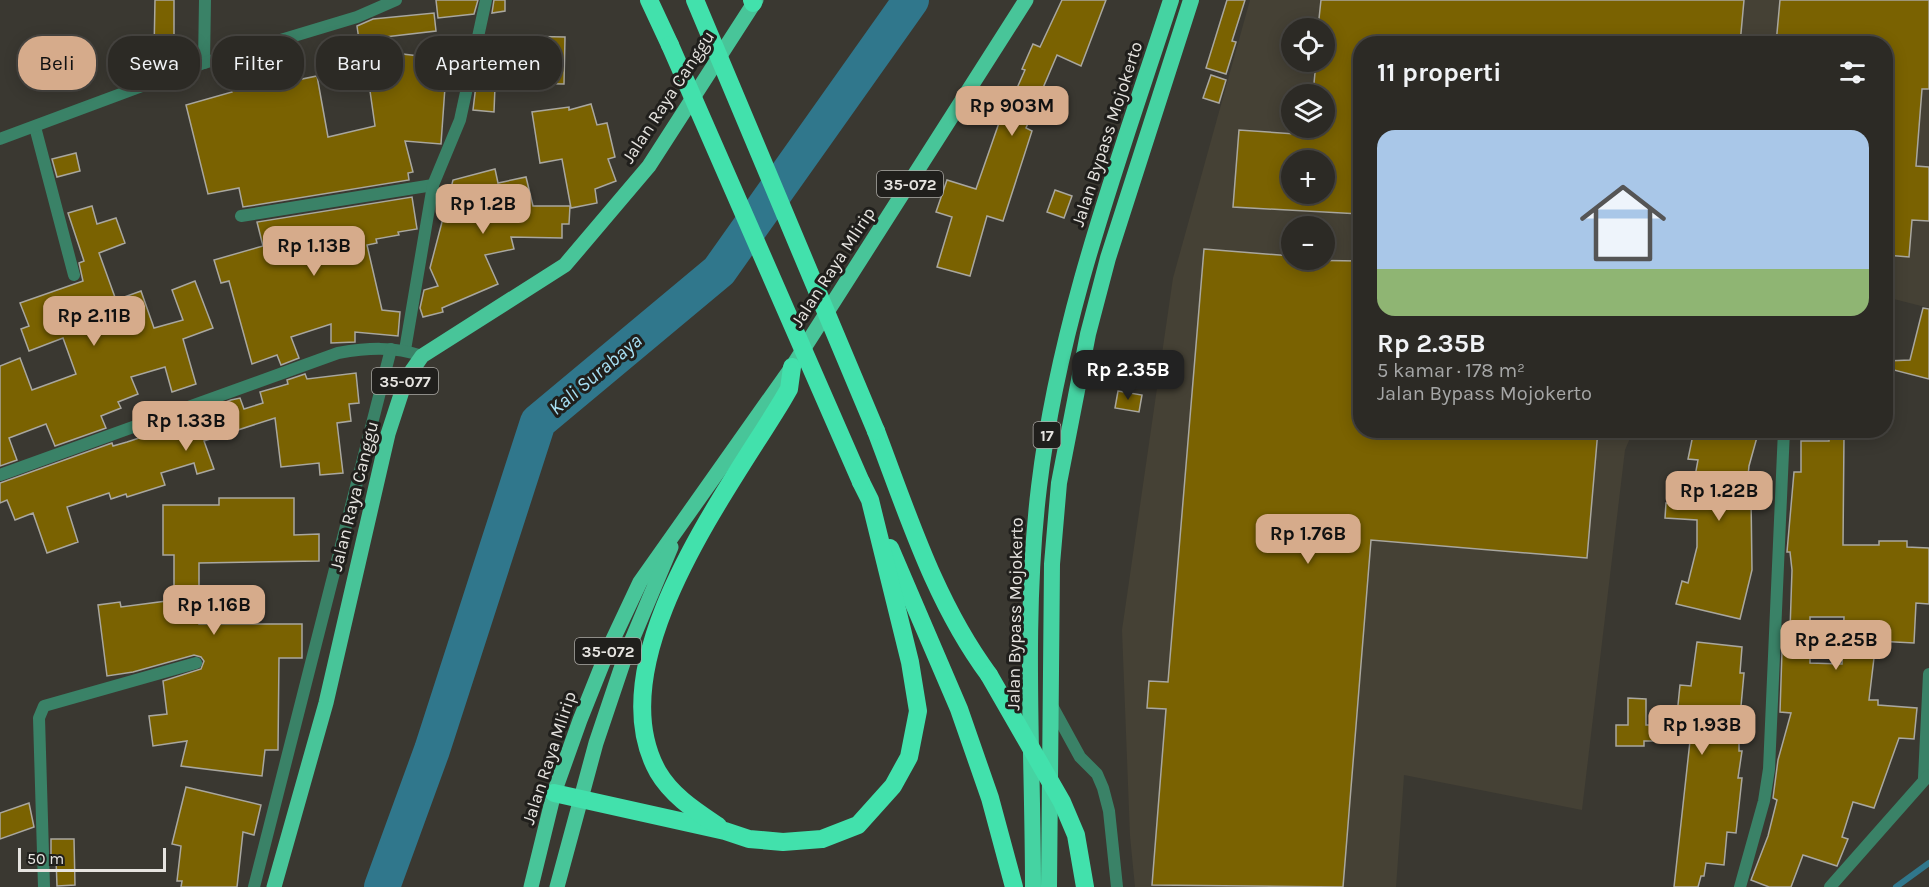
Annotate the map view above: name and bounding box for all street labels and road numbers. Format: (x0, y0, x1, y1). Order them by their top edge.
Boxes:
street label: Jalan Raya Canggu (617, 27, 719, 167)
street label: Jalan Bypass Mojokerto (1067, 39, 1147, 229)
road number: 35-072 (877, 171, 943, 197)
street label: Jalan Raya Mlirip (786, 203, 880, 331)
road number: 35-077 (372, 368, 438, 394)
street label: Jalan Raya Canggu (325, 419, 383, 573)
road number: 17 (1034, 422, 1060, 448)
street label: Jalan Bypass Mojokerto (1002, 517, 1028, 711)
road number: 35-072 (575, 638, 641, 664)
street label: Jalan Raya Mlirip (517, 689, 581, 827)

